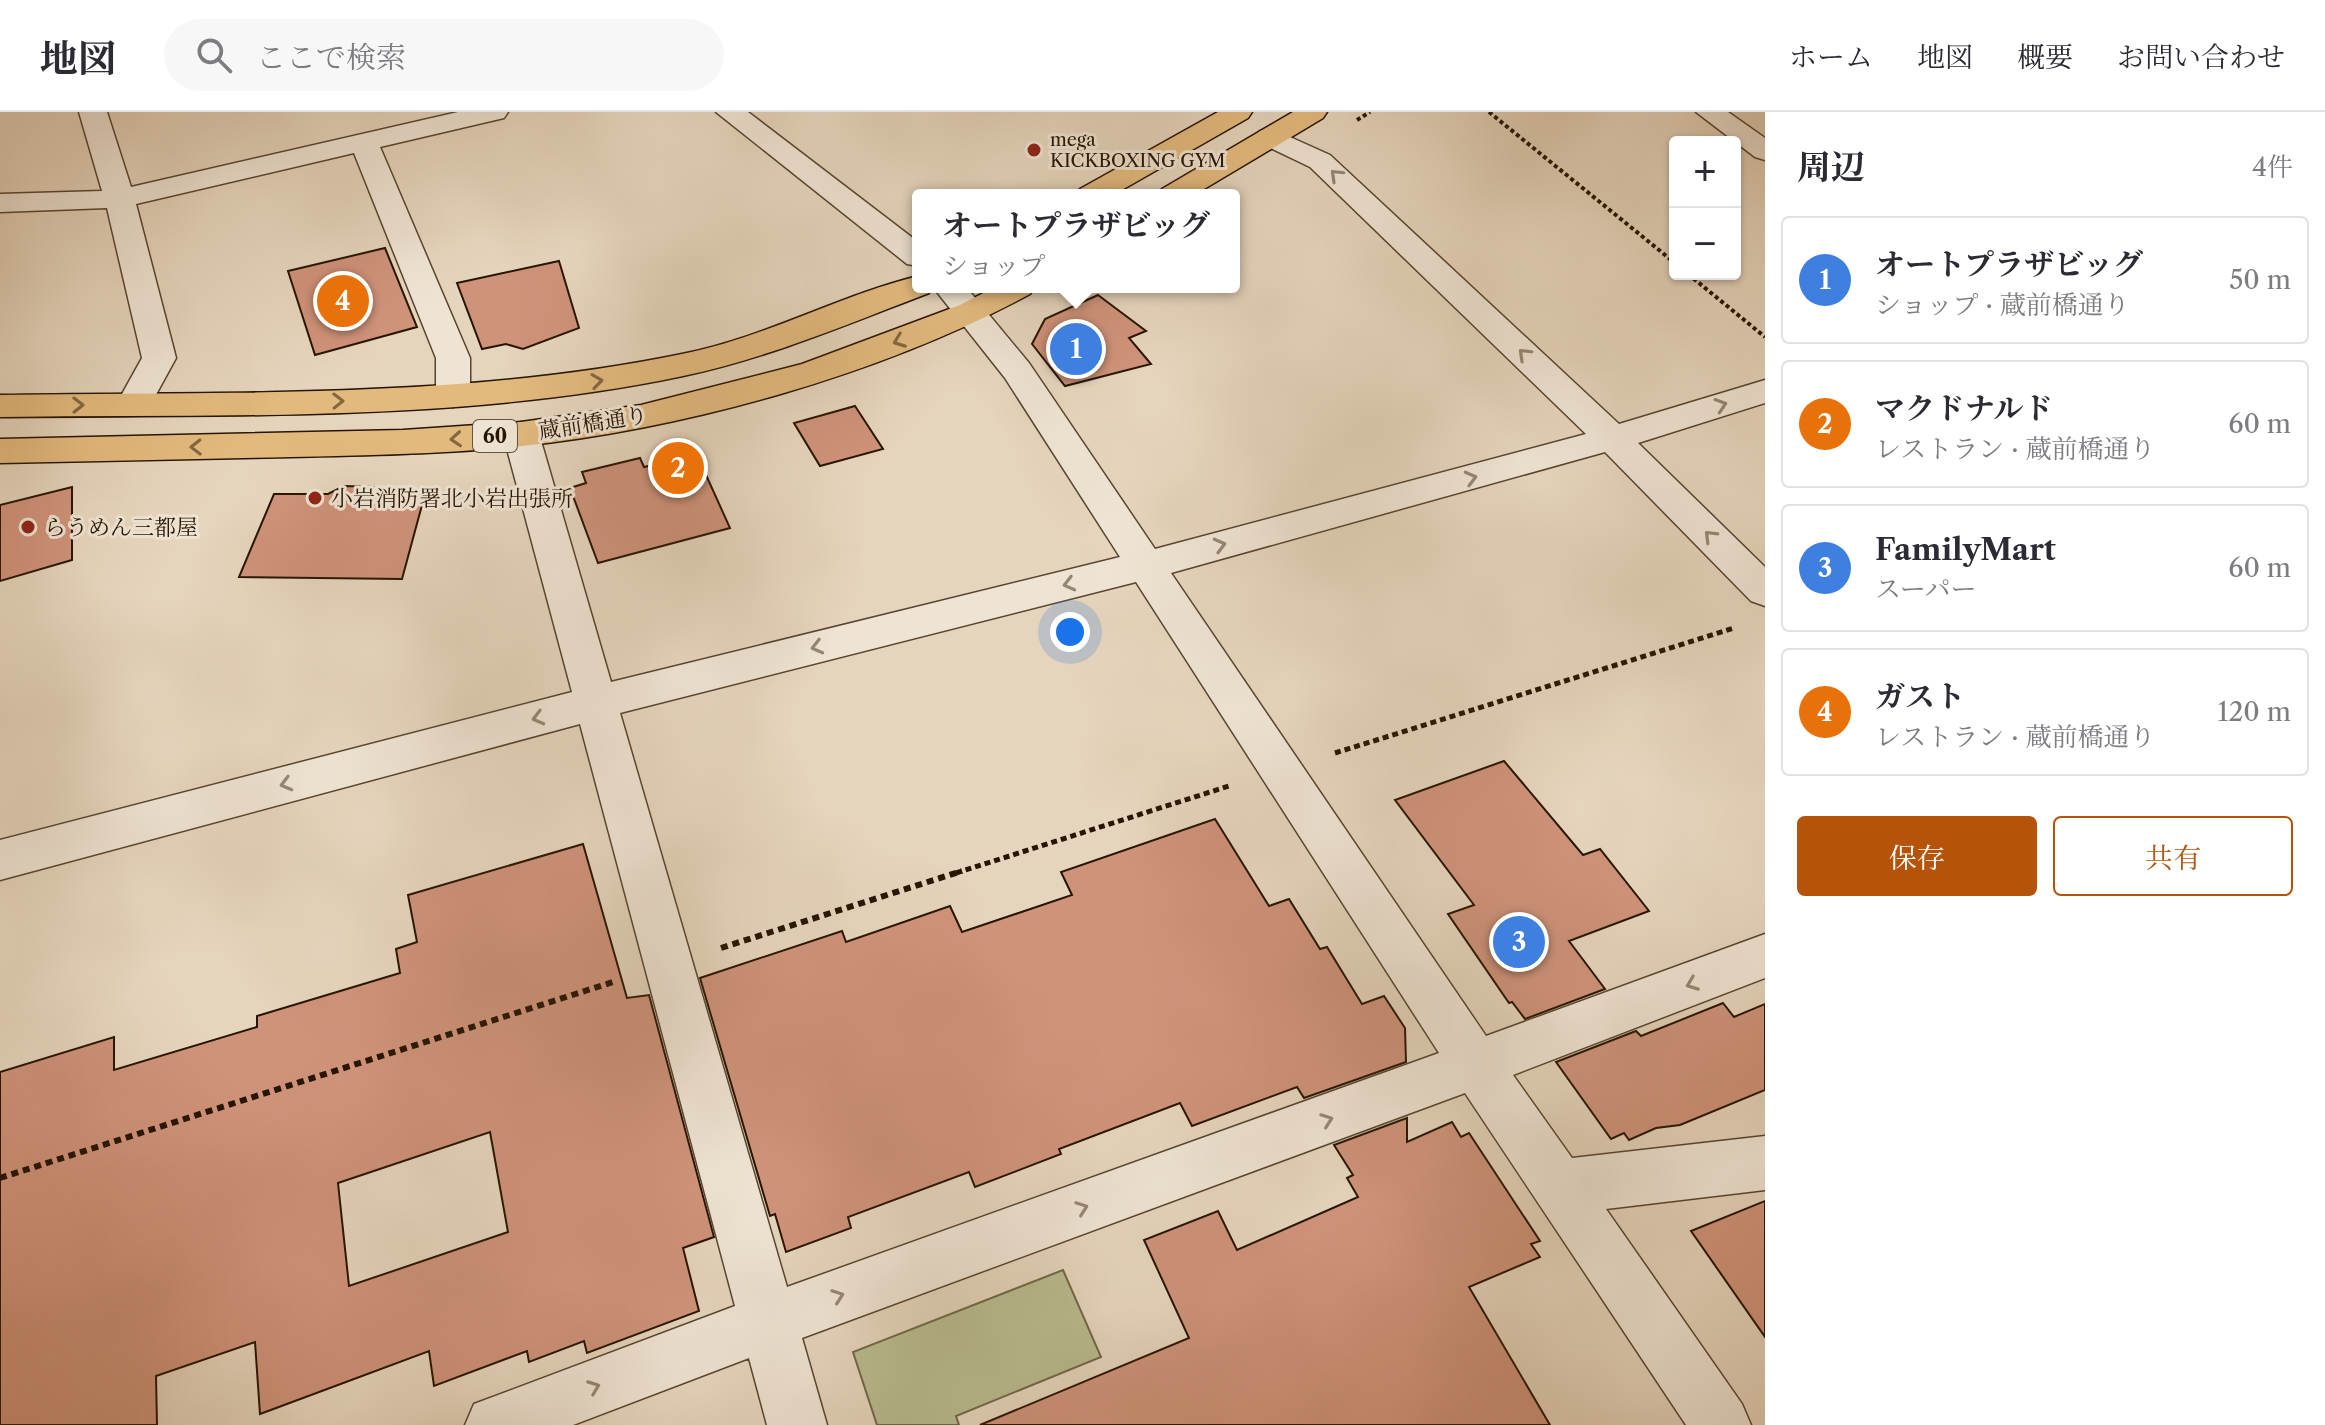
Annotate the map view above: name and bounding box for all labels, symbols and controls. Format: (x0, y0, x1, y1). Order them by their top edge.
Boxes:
search box (164, 19, 724, 91)
icon: search (192, 33, 236, 77)
text: 地図 (40, 35, 116, 82)
text: ここで検索 (256, 39, 406, 76)
text: ホーム (1789, 40, 1873, 74)
text: 地図 (1917, 40, 1973, 74)
text: 概要 (2017, 40, 2073, 74)
text: お問い合わせ (2117, 40, 2285, 74)
place label: mega KICKBOXING GYM (1050, 129, 1226, 172)
map controls (1669, 136, 1741, 280)
button: + (1669, 136, 1741, 208)
marker: mega KICKBOXING GYM (1025, 141, 1043, 159)
text: 周辺 (1797, 146, 1865, 188)
text: 4件 (2252, 151, 2293, 183)
one-way arrow (1330, 170, 1345, 184)
popup (912, 189, 1240, 293)
text: オートプラザビッグ (942, 207, 1210, 244)
button: − (1669, 208, 1741, 280)
text: オートプラザビッグ (1875, 246, 2143, 283)
text: ショップ (942, 250, 1046, 282)
text: 1 (1819, 264, 1831, 296)
text: 50 m (2229, 264, 2291, 296)
pin: 4 (317, 271, 369, 331)
text: ショップ · 蔵前橋通り (1875, 289, 2130, 321)
pin: 1 (1050, 319, 1102, 379)
one-way arrow (893, 331, 907, 348)
one-way arrow (1519, 349, 1533, 364)
one-way arrow (590, 373, 604, 390)
text: マクドナルド (1875, 390, 2054, 427)
one-way arrow (332, 392, 345, 410)
one-way arrow (72, 396, 85, 413)
one-way arrow (1713, 399, 1727, 415)
street label: 蔵前橋通り (537, 401, 649, 445)
text: 2 (1817, 408, 1833, 440)
text: 60 m (2228, 408, 2291, 440)
road number: 60 (473, 420, 517, 452)
one-way arrow (449, 430, 462, 447)
text: レストラン · 蔵前橋通り (1875, 433, 2155, 465)
one-way arrow (189, 438, 202, 456)
pin: 2 (652, 438, 704, 498)
one-way arrow (1464, 470, 1478, 487)
place label: 小岩消防署北小岩出張所 (331, 485, 573, 512)
marker: 小岩消防署北小岩出張所 (306, 489, 324, 507)
place label: らうめん三都屋 (44, 514, 198, 541)
marker: らうめん三都屋 (19, 518, 37, 536)
one-way arrow (1705, 531, 1719, 545)
text: FamilyMart (1875, 531, 2056, 568)
one-way arrow (1212, 538, 1226, 554)
text: 3 (1818, 552, 1832, 584)
text: 60 m (2228, 552, 2291, 584)
text: スーパー (1875, 573, 1976, 605)
one-way arrow (1063, 575, 1076, 592)
your location (1050, 612, 1090, 652)
one-way arrow (810, 638, 824, 655)
text: ガスト (1875, 678, 1965, 715)
text: 4 (1817, 696, 1833, 728)
text: 120 m (2217, 696, 2291, 728)
one-way arrow (531, 708, 545, 725)
text: レストラン · 蔵前橋通り (1875, 721, 2155, 753)
one-way arrow (280, 775, 294, 792)
button: 保存 (1797, 816, 2037, 896)
button: 共有 (2053, 816, 2293, 896)
pin: 3 (1493, 912, 1545, 972)
one-way arrow (1686, 974, 1700, 991)
one-way arrow (1319, 1113, 1333, 1130)
one-way arrow (1074, 1201, 1088, 1217)
one-way arrow (830, 1289, 844, 1305)
one-way arrow (586, 1380, 600, 1397)

